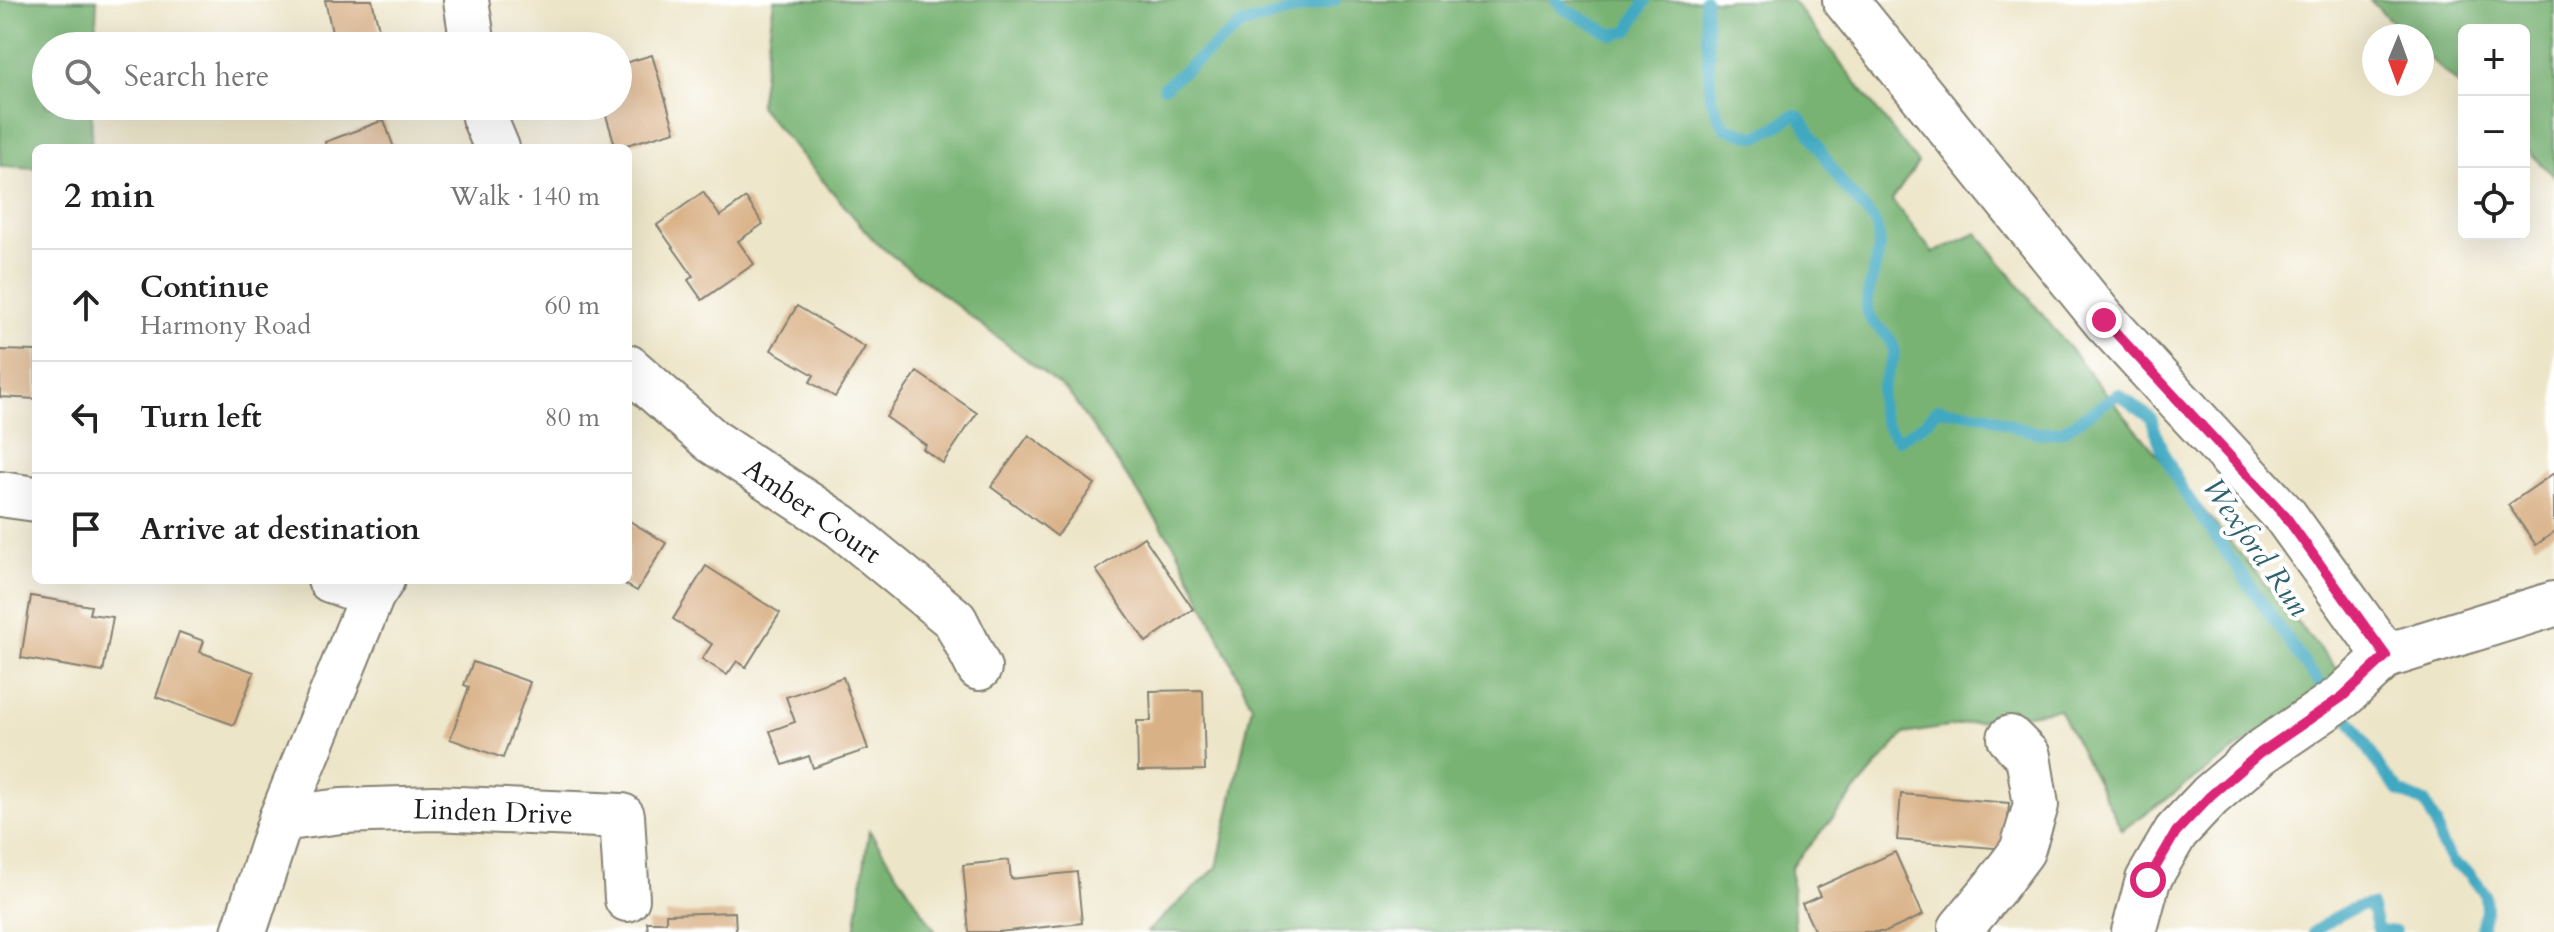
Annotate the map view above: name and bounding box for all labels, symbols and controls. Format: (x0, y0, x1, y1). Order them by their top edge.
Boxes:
north arrow (2362, 24, 2434, 96)
map controls (2458, 24, 2530, 240)
button: + (2458, 24, 2530, 96)
search box (32, 32, 632, 120)
icon: search (60, 54, 104, 98)
text: Search here (124, 56, 269, 97)
button: − (2458, 96, 2530, 168)
button: locate (2458, 168, 2530, 240)
text: 2 min (64, 173, 155, 219)
text: Walk · 140 m (450, 179, 600, 214)
text: Continue (140, 267, 269, 308)
icon: ahead (64, 283, 108, 327)
text: 60 m (544, 288, 600, 323)
route end (2086, 302, 2122, 338)
text: Harmony Road (140, 308, 311, 343)
icon: left (64, 395, 108, 439)
text: Turn left (140, 397, 262, 438)
text: 80 m (544, 400, 600, 435)
street label: Amber Court (736, 450, 889, 573)
water label: Wexford Run (2193, 469, 2319, 625)
icon: arrive (64, 507, 108, 551)
text: Arrive at destination (140, 509, 420, 550)
street label: Linden Drive (413, 790, 573, 834)
route start (2130, 862, 2166, 898)

